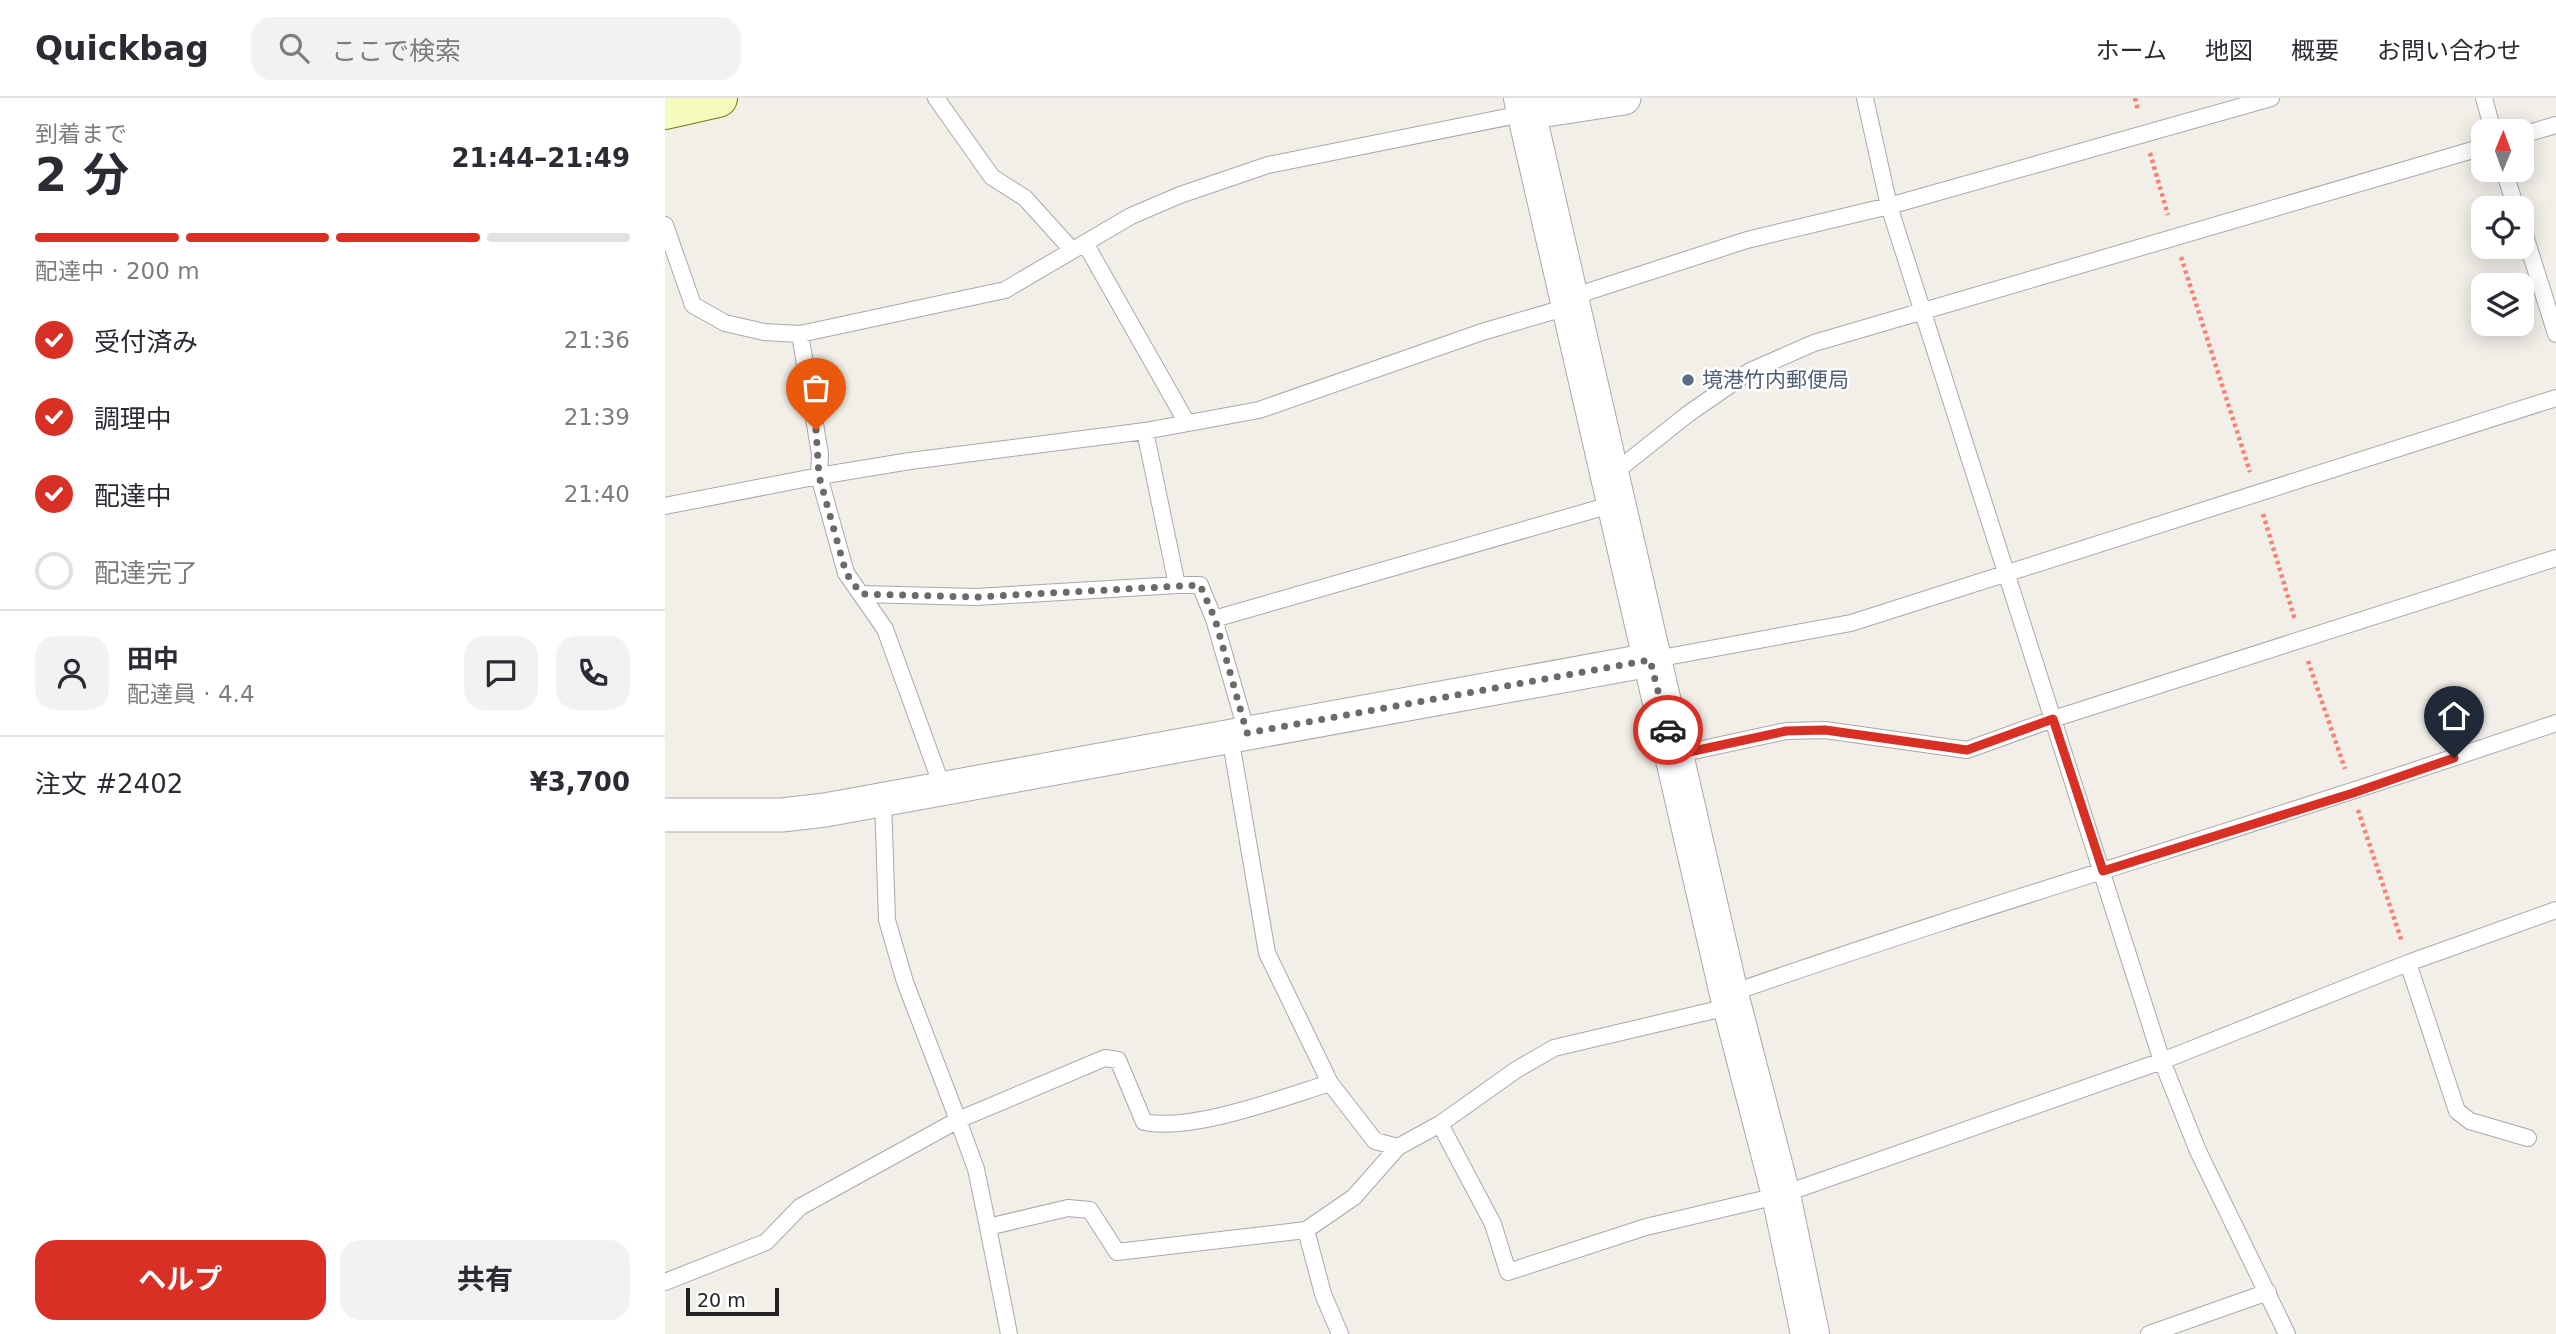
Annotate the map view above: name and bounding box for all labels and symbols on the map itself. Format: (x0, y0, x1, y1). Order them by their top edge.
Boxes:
north arrow (2471, 119, 2534, 182)
pin (786, 358, 846, 430)
place label: 境港竹内郵便局 (1702, 368, 1849, 392)
marker: 境港竹内郵便局 (1680, 372, 1696, 388)
pin (2424, 686, 2484, 758)
courier (1633, 695, 1703, 765)
scale bar (686, 1285, 779, 1317)

